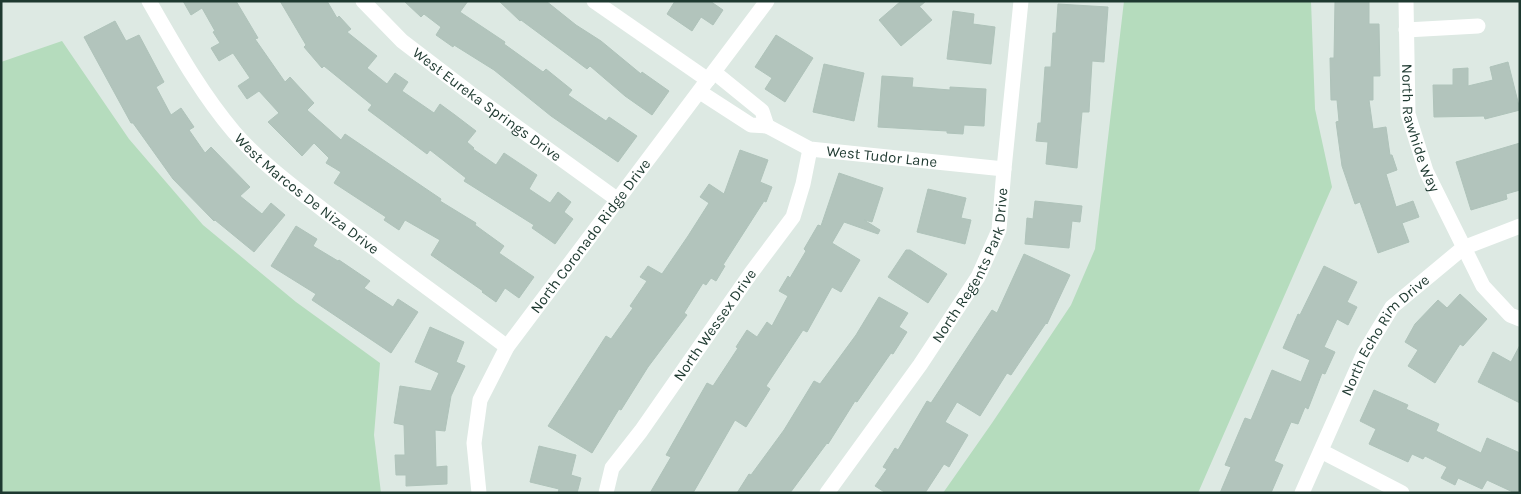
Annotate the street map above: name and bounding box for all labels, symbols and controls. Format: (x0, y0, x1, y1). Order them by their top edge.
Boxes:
street label: West Eureka Springs Drive (409, 43, 565, 165)
street label: North Rawhide Way (1398, 64, 1444, 195)
street label: West Marcos De Niza Drive (231, 130, 383, 258)
street label: West Tudor Lane (825, 142, 938, 171)
street label: North Coronado Ridge Drive (527, 155, 654, 317)
street label: North Regents Park Drive (928, 187, 1011, 346)
street label: North Wessex Drive (670, 265, 760, 384)
street label: North Echo Rim Drive (1337, 271, 1433, 399)

